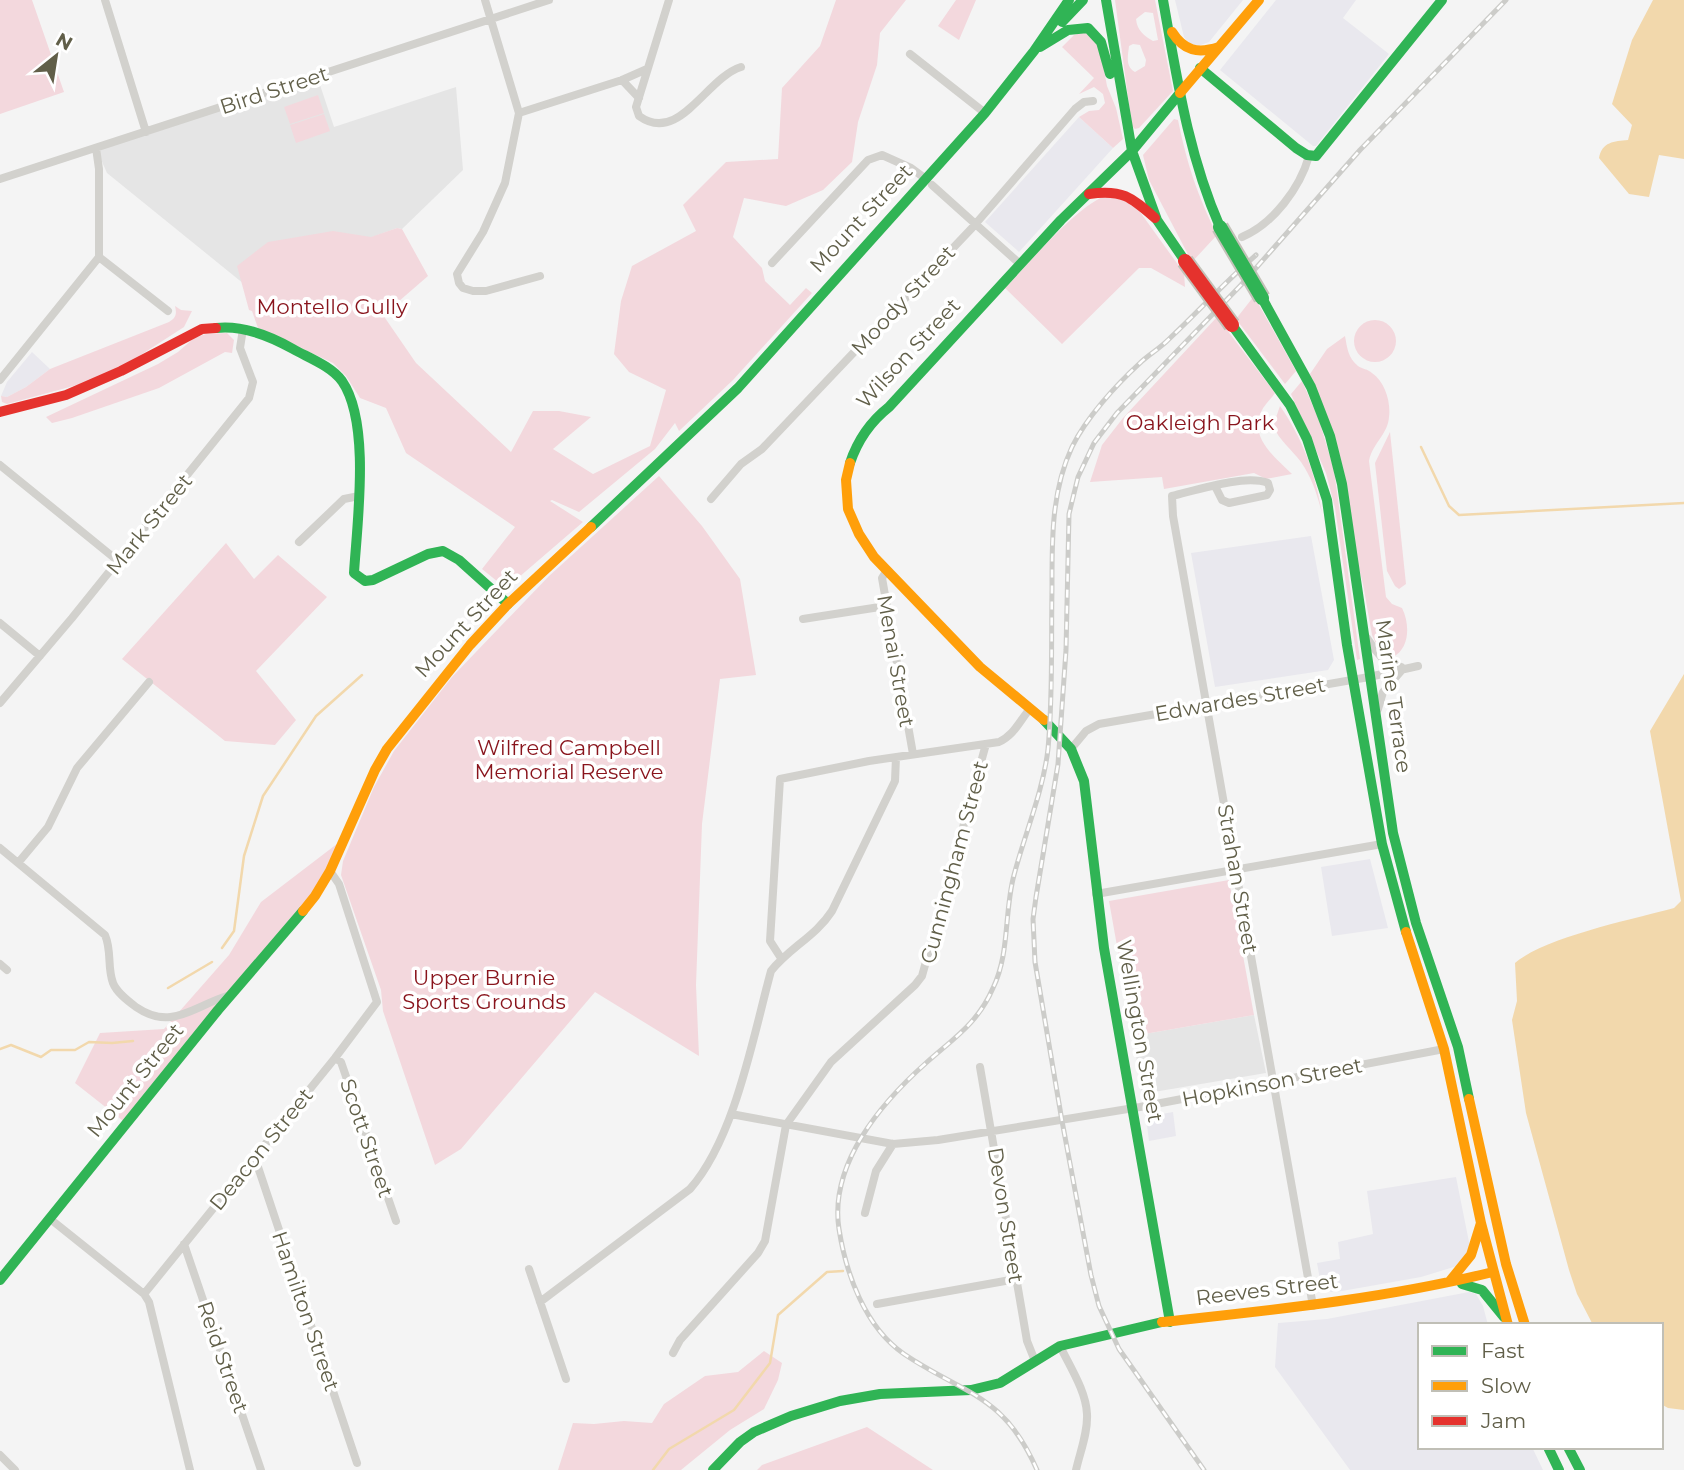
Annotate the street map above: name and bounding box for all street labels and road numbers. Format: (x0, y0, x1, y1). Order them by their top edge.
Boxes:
street label: Bird Street (216, 61, 332, 119)
street label: Mount Street (804, 159, 918, 277)
street label: Moody Street (846, 240, 960, 360)
street label: Wilson Street (851, 293, 965, 413)
street label: Mark Street (101, 469, 197, 579)
street label: Mount Street (409, 564, 523, 682)
street label: Menai Street (872, 593, 920, 729)
street label: Marine Terrace (1371, 618, 1417, 774)
street label: Edwardes Street (1153, 672, 1327, 726)
street label: Cunningham Street (915, 758, 993, 966)
street label: Strahan Street (1213, 802, 1263, 956)
street label: Wellington Street (1112, 938, 1168, 1124)
street label: Mount Street (82, 1018, 188, 1142)
street label: Hopkinson Street (1180, 1052, 1364, 1112)
street label: Scott Street (335, 1076, 399, 1200)
street label: Deacon Street (204, 1083, 318, 1215)
street label: Devon Street (983, 1145, 1029, 1285)
street label: Hamilton Street (267, 1228, 345, 1394)
street label: Reeves Street (1194, 1268, 1340, 1310)
street label: Reid Street (192, 1298, 254, 1416)

